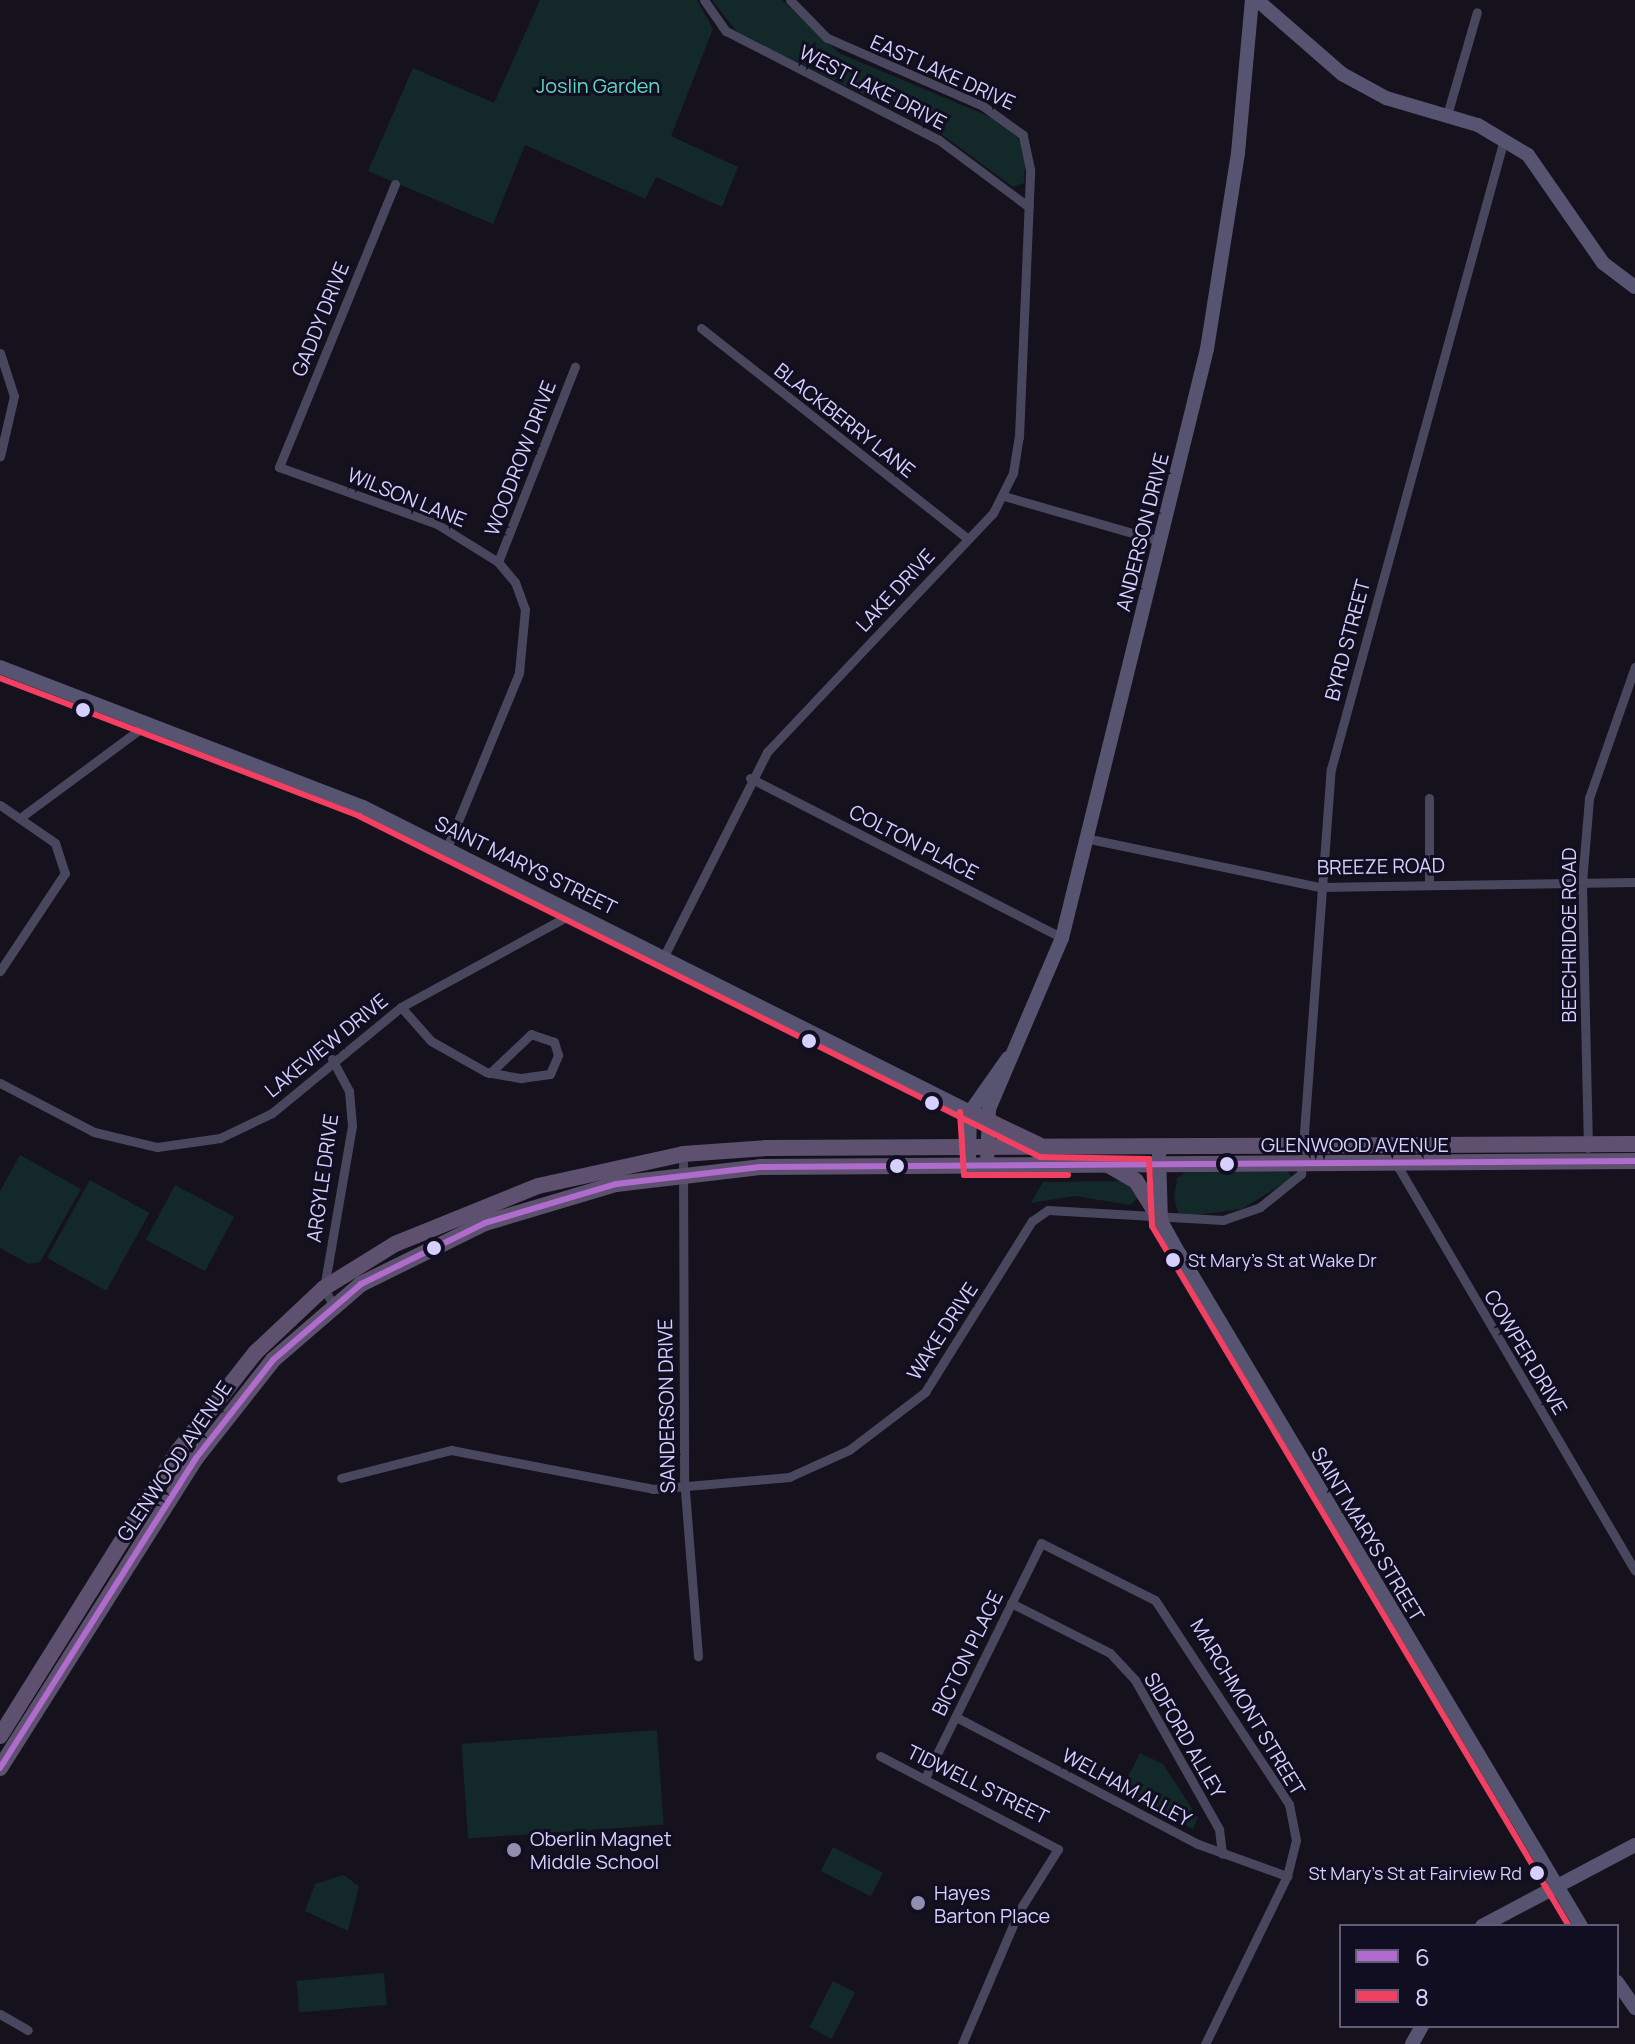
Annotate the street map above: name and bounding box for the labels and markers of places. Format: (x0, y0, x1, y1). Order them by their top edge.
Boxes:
unlabelled marker (75, 702, 91, 718)
unlabelled marker (801, 1033, 817, 1049)
unlabelled marker (924, 1095, 940, 1111)
unlabelled marker (1219, 1156, 1235, 1172)
unlabelled marker (889, 1158, 905, 1174)
unlabelled marker (426, 1240, 442, 1256)
place label: St Mary's St at Wake Dr (1188, 1249, 1377, 1271)
marker: St Mary's St at Wake Dr (1165, 1252, 1181, 1268)
place label: Oberlin Magnet Middle School (530, 1826, 672, 1873)
marker: Oberlin Magnet Middle School (505, 1841, 523, 1859)
place label: St Mary's St at Fairview Rd (1309, 1862, 1522, 1884)
marker: St Mary's St at Fairview Rd (1529, 1865, 1545, 1881)
place label: Hayes Barton Place (934, 1880, 1050, 1927)
marker: Hayes Barton Place (909, 1894, 927, 1912)

